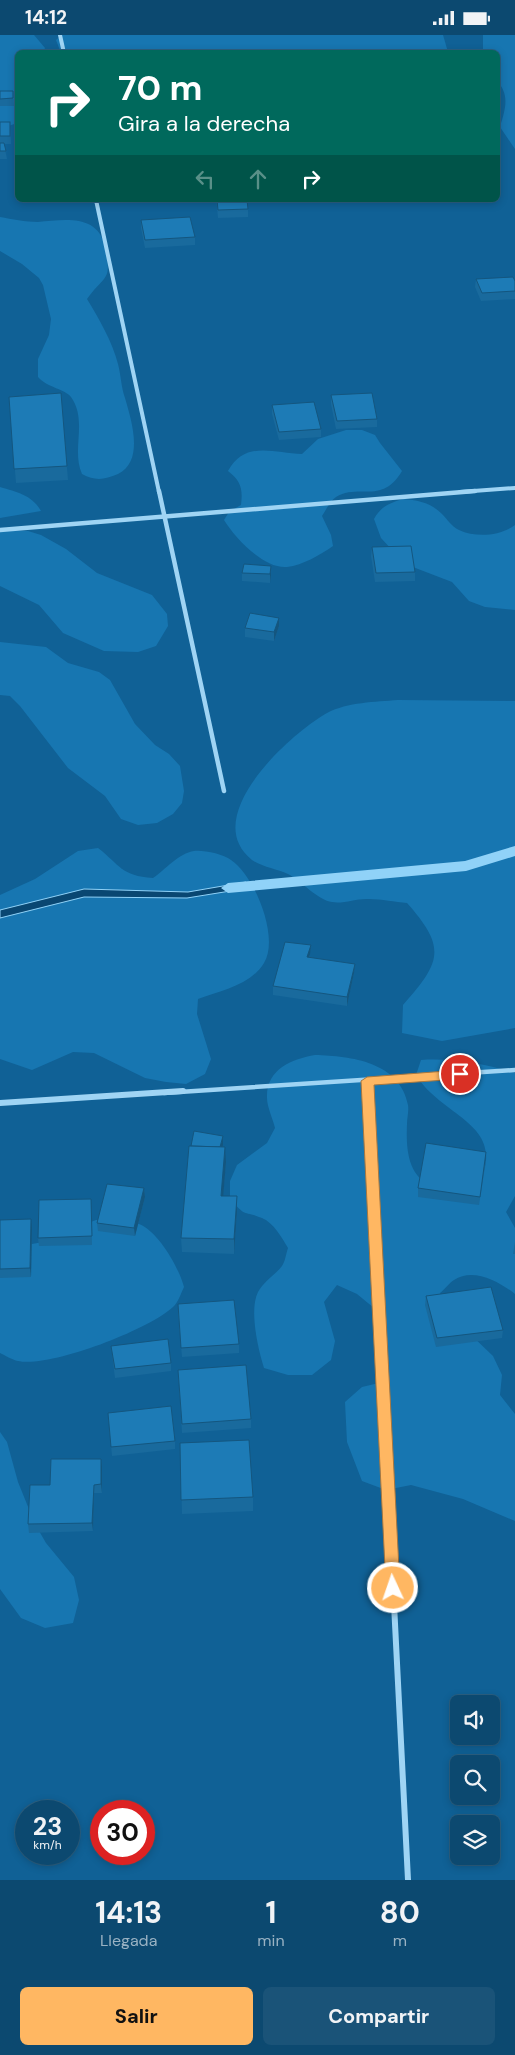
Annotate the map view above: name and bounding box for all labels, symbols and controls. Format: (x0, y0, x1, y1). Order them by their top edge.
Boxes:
text: 14:12 (25, 5, 67, 30)
text: 70 m (118, 65, 202, 111)
icon: right (35, 70, 100, 135)
text: Gira a la derecha (118, 109, 290, 138)
icon: left (191, 165, 219, 193)
icon: ahead (244, 165, 272, 193)
icon: right (297, 165, 325, 193)
pin (439, 1053, 481, 1095)
icon: arrive (446, 1060, 474, 1088)
position arrow (366, 1561, 418, 1613)
map controls (450, 1695, 500, 1865)
button: sound (450, 1695, 500, 1745)
button: search (450, 1755, 500, 1805)
speed limit sign: 30 (90, 1800, 155, 1865)
text: 23 (33, 1810, 62, 1843)
button: layers (450, 1815, 500, 1865)
text: km/h (33, 1837, 62, 1853)
text: 14:13 (95, 1893, 162, 1932)
text: 1 (265, 1893, 276, 1932)
text: 80 (380, 1893, 420, 1932)
text: Llegada (100, 1930, 157, 1951)
text: min (257, 1930, 285, 1951)
text: m (393, 1930, 407, 1951)
button: Salir (20, 1987, 253, 2045)
button: Compartir (263, 1987, 495, 2045)

